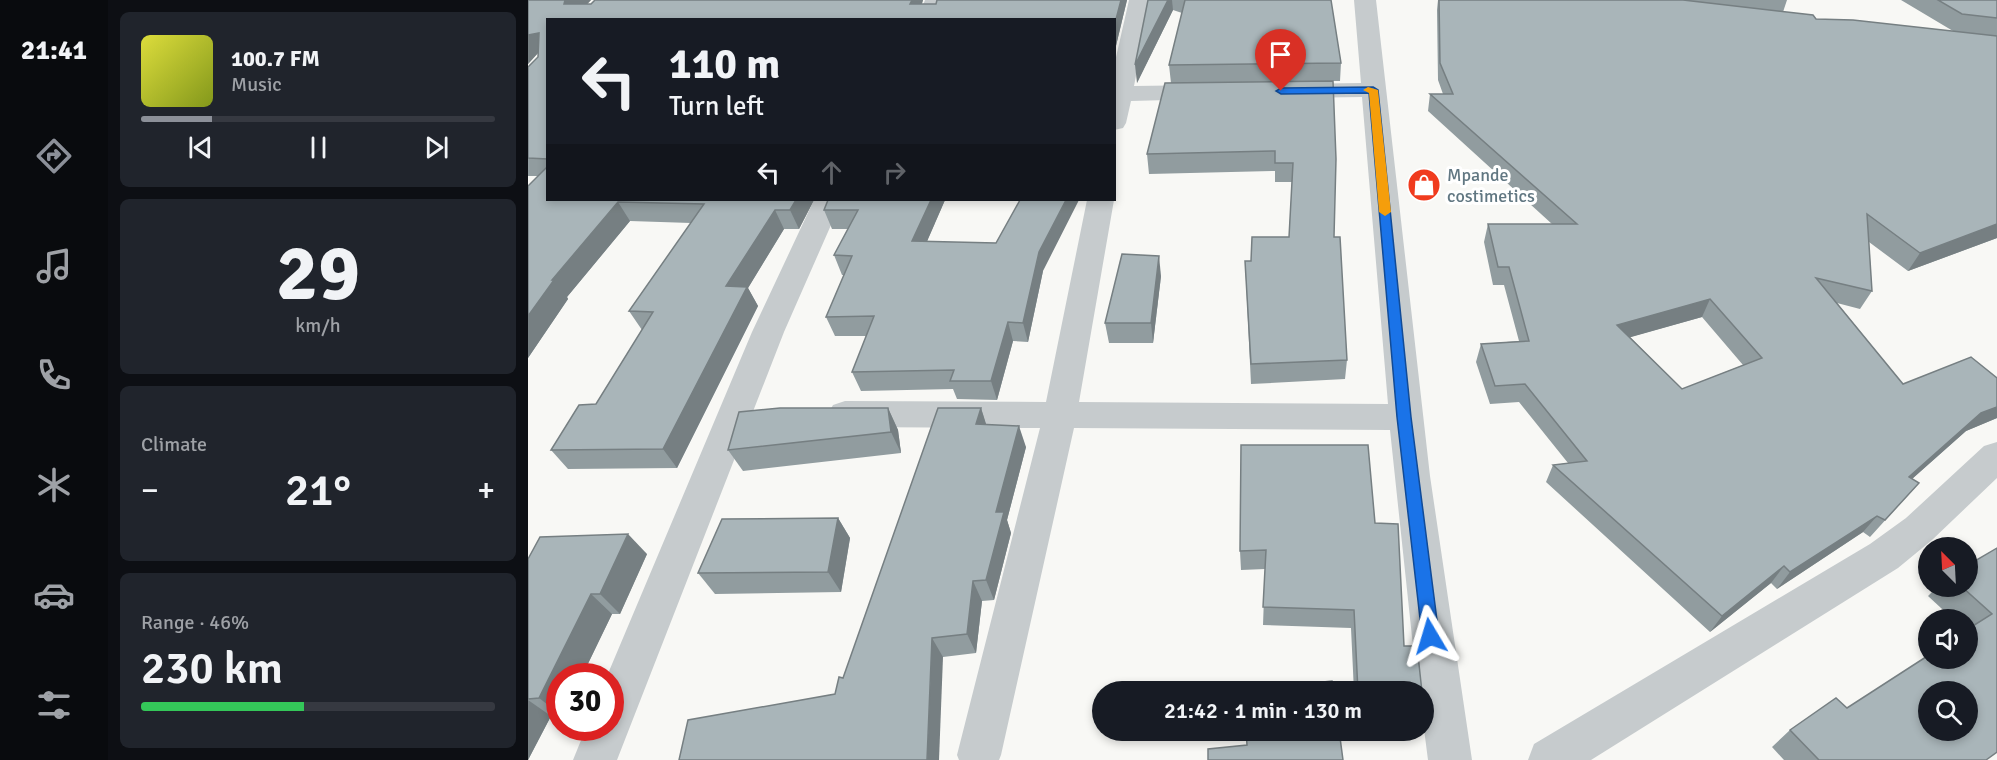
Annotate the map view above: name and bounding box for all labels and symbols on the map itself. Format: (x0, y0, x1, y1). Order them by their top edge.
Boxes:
pin (1255, 29, 1306, 91)
place label: Mpande costimetics (1447, 164, 1535, 207)
shop icon: Mpande costimetics (1406, 167, 1442, 203)
north arrow (1918, 537, 1978, 597)
position arrow (1398, 604, 1462, 668)
speed limit sign: 30 (546, 663, 624, 741)

